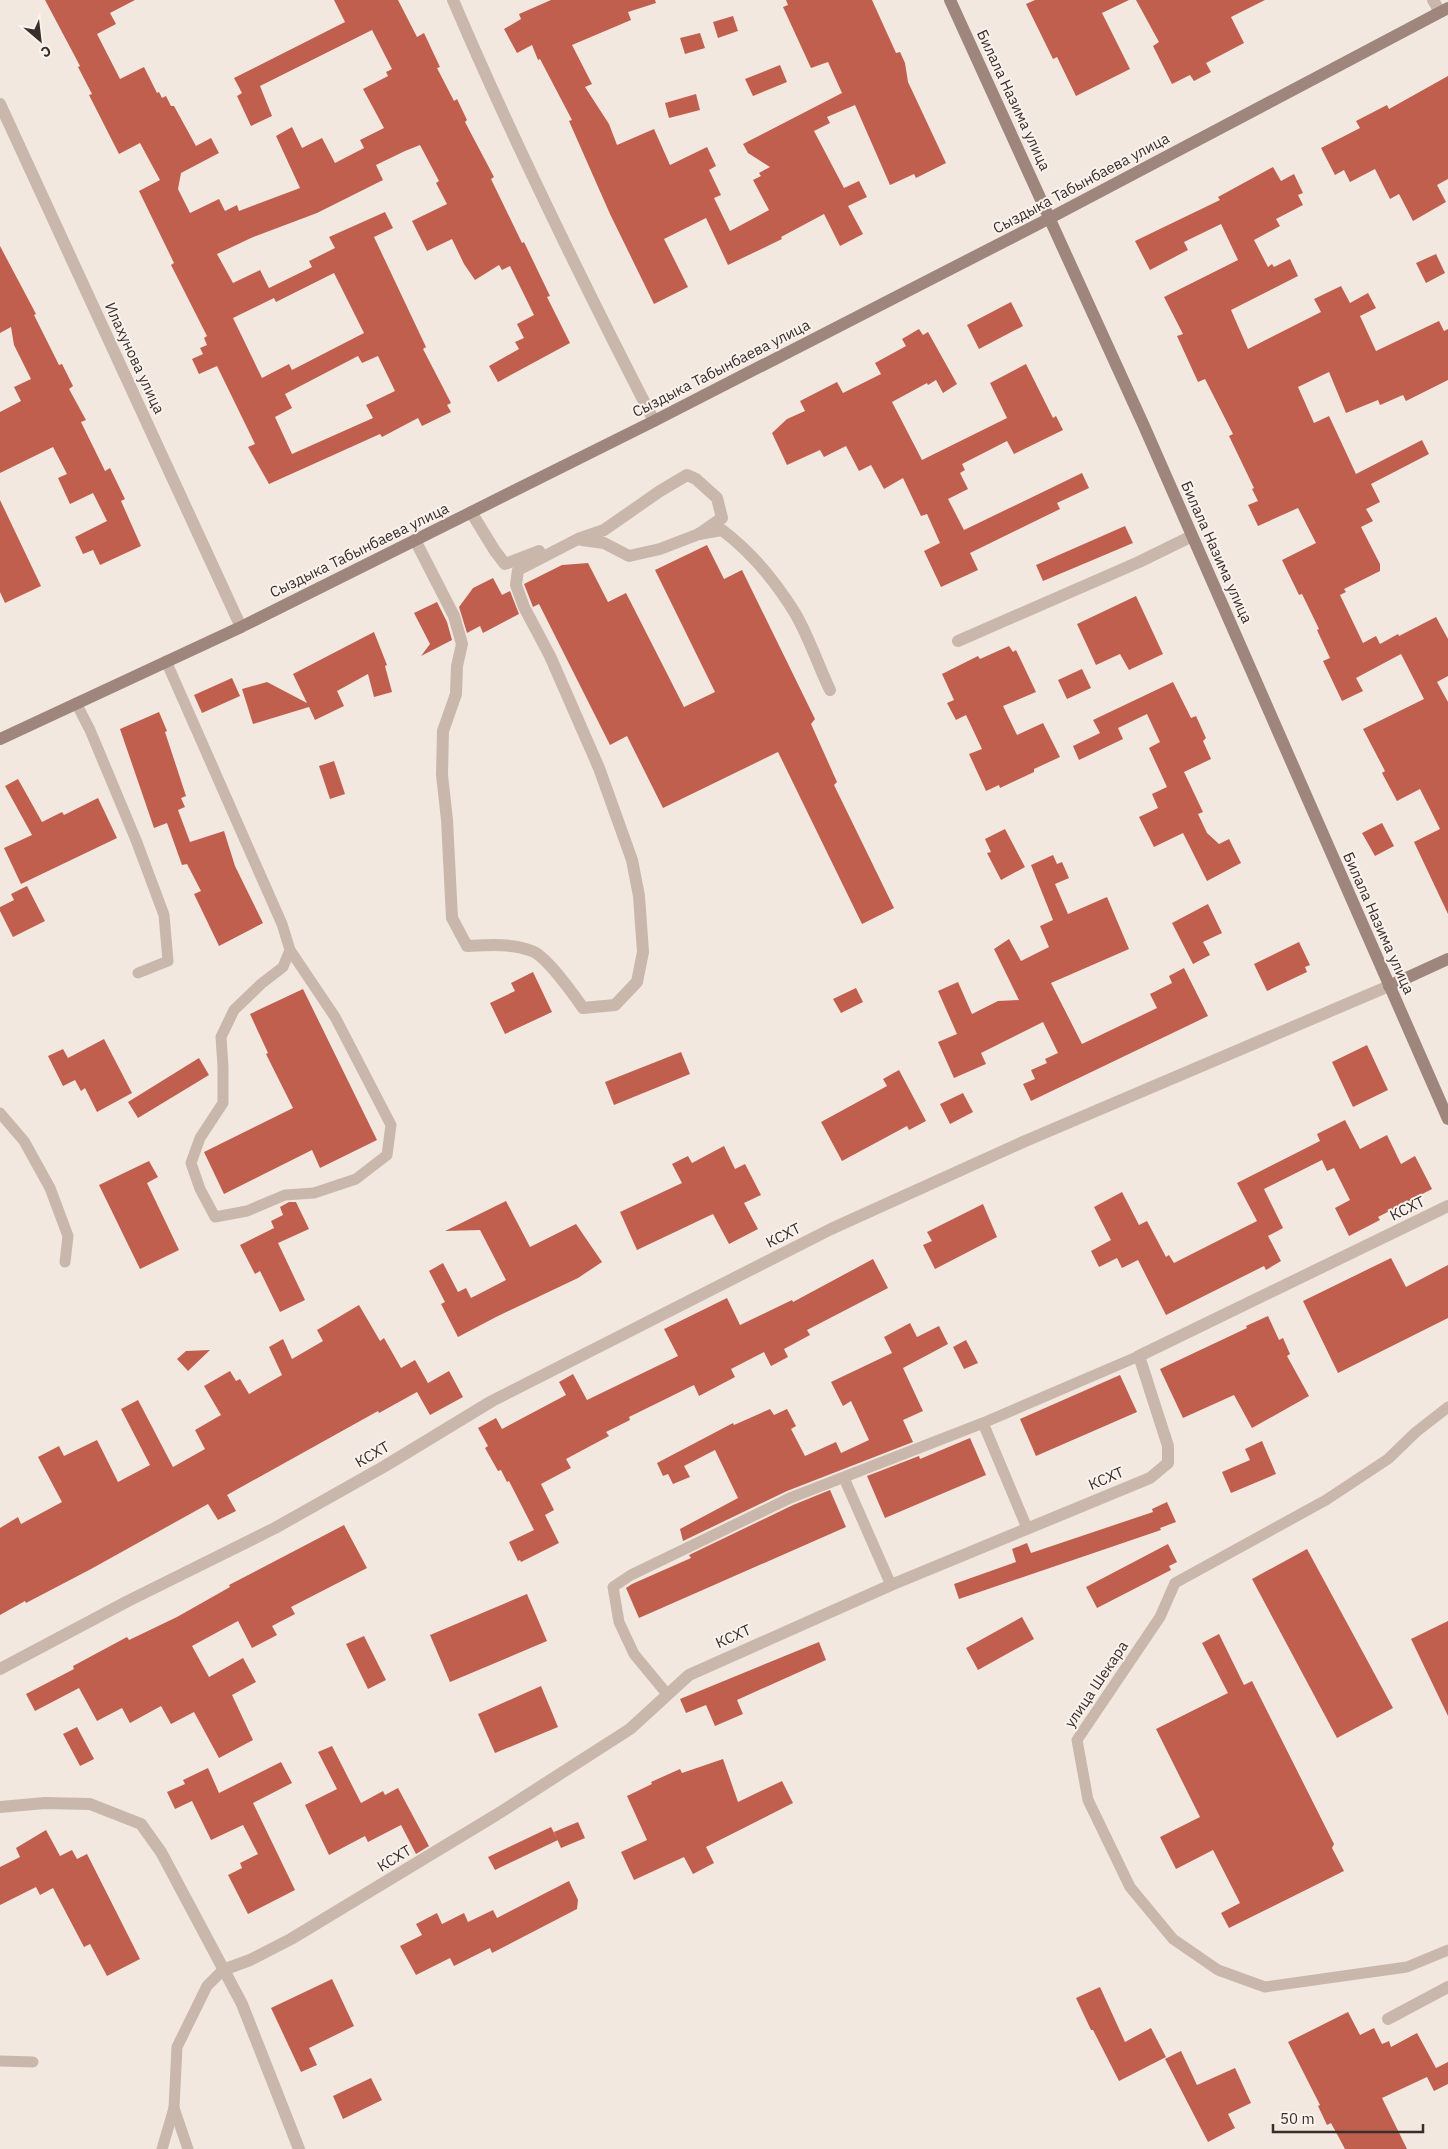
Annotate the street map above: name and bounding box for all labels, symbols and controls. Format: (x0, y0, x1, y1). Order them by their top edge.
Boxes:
north arrow (15, 15, 65, 65)
street label: Билала Назима улица (973, 26, 1055, 174)
text: С (38, 41, 54, 62)
street label: Сыздыка Табынбаева улица (990, 128, 1172, 238)
street label: Илахунова улица (101, 299, 169, 417)
street label: Сыздыка Табынбаева улица (629, 315, 813, 421)
street label: Билала Назима улица (1177, 478, 1257, 626)
street label: Сыздыка Табынбаева улица (266, 498, 452, 602)
street label: Билала Назима улица (1339, 849, 1419, 997)
street label: КСХТ (1386, 1191, 1428, 1225)
street label: КСХТ (762, 1218, 804, 1252)
street label: КСХТ (351, 1436, 393, 1471)
street label: КСХТ (1085, 1462, 1127, 1494)
street label: КСХТ (712, 1620, 754, 1652)
street label: улица Шекара (1060, 1637, 1132, 1731)
street label: КСХТ (373, 1840, 415, 1876)
scale bar (1273, 2102, 1423, 2134)
text: 50 m (1280, 2109, 1315, 2128)

